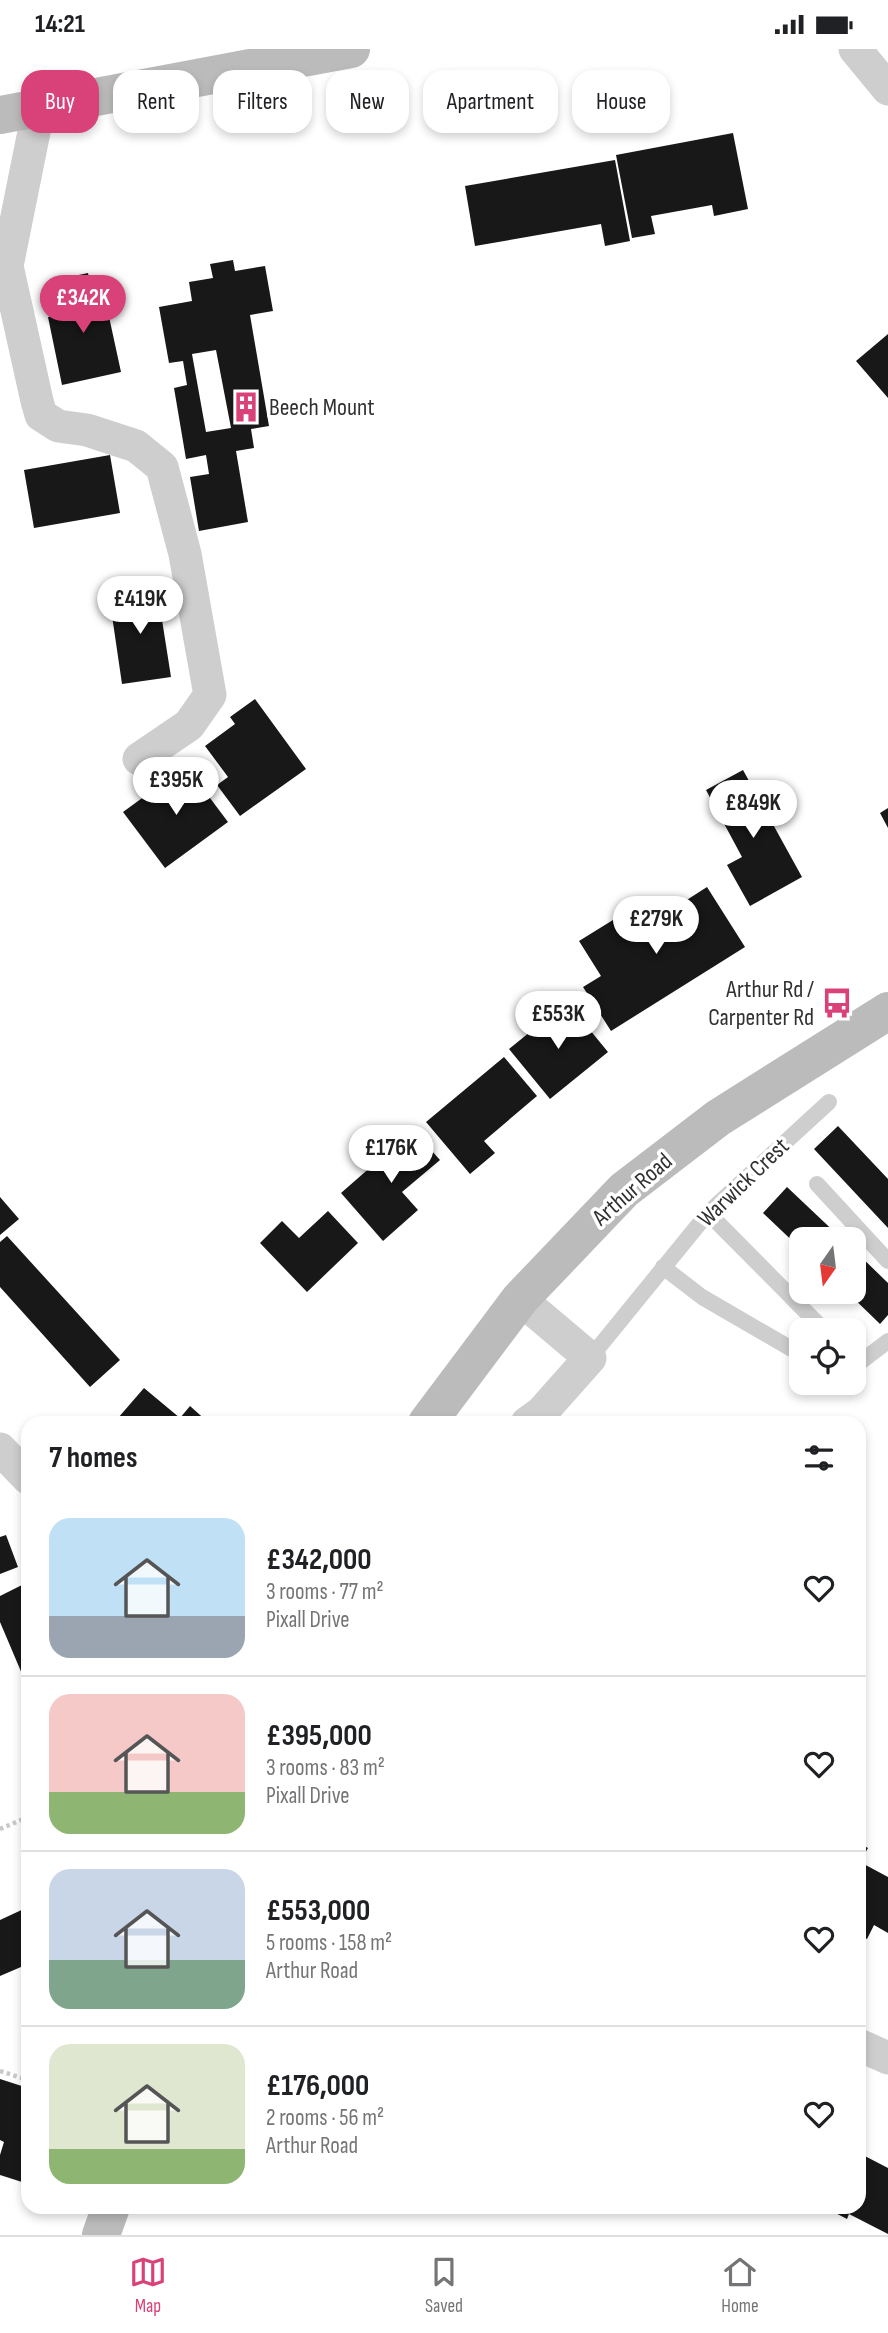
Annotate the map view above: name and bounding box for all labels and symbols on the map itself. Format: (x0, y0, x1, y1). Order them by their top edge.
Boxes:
pin: £342K (34, 275, 132, 335)
building icon: Beech Mount (229, 390, 263, 424)
place label: Beech Mount (269, 393, 375, 422)
pin: £419K (91, 577, 189, 636)
pin: £395K (127, 757, 225, 817)
pin: £849K (704, 781, 802, 840)
pin: £279K (607, 897, 705, 956)
place label: Arthur Rd / Carpenter Rd (708, 975, 814, 1032)
bus stop icon: Arthur Rd / Carpenter Rd (820, 986, 854, 1020)
pin: £553K (509, 991, 607, 1051)
pin: £176K (342, 1125, 440, 1185)
street label: Warwick Crest (692, 1132, 795, 1233)
street label: Arthur Road (586, 1147, 678, 1233)
north arrow (789, 1227, 866, 1304)

